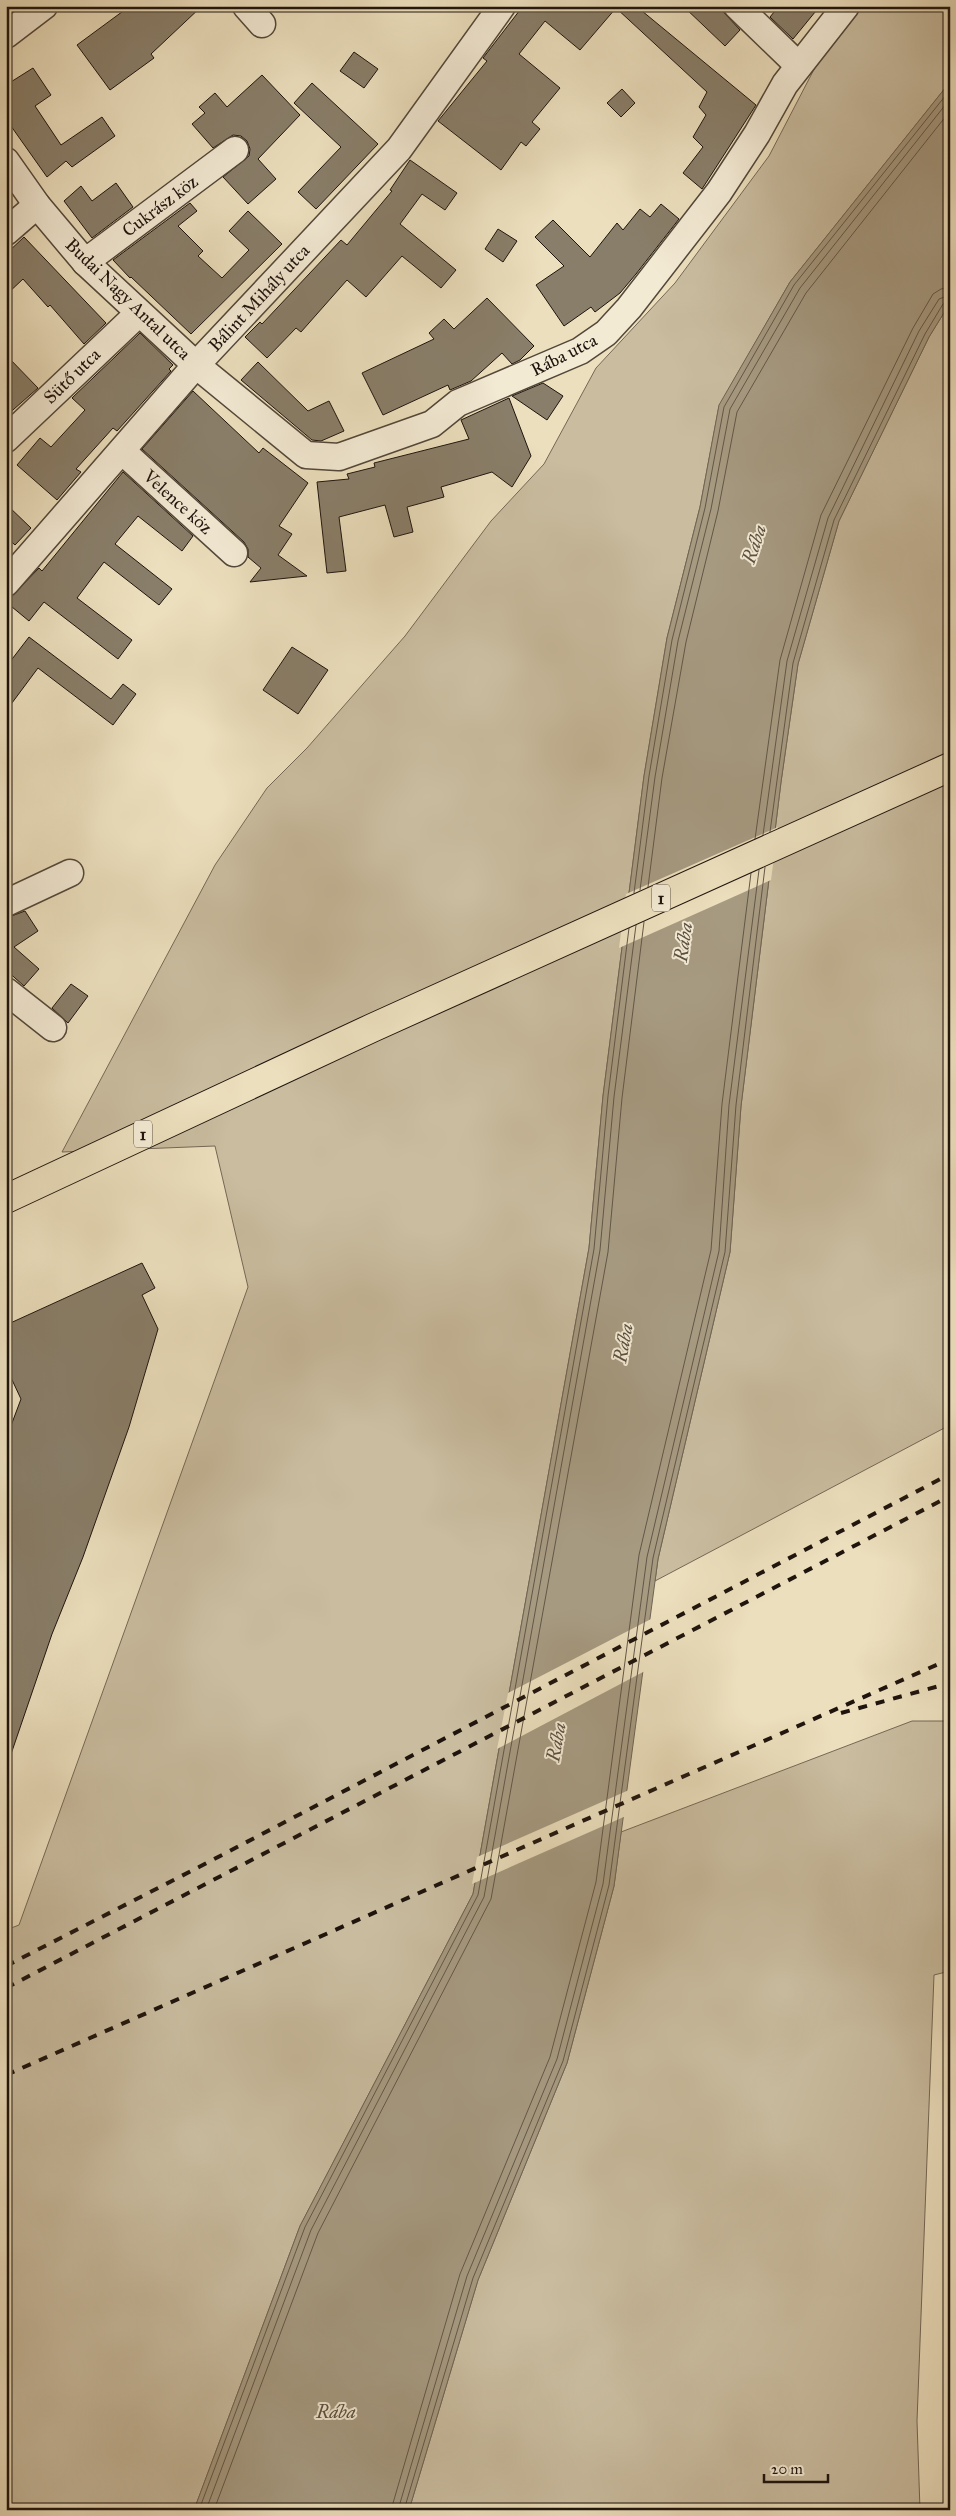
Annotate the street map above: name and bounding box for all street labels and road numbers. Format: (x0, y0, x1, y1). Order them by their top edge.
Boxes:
street label: Cukrász köz (118, 170, 202, 242)
street label: Budai Nagy Antal utca (60, 234, 196, 365)
street label: Bálint Mihály utca (204, 240, 315, 356)
street label: Rába utca (527, 329, 601, 381)
street label: Sütő utca (39, 343, 105, 408)
street label: Velence köz (138, 465, 217, 539)
road number: 1 (652, 884, 670, 911)
road number: 1 (134, 1120, 152, 1148)

